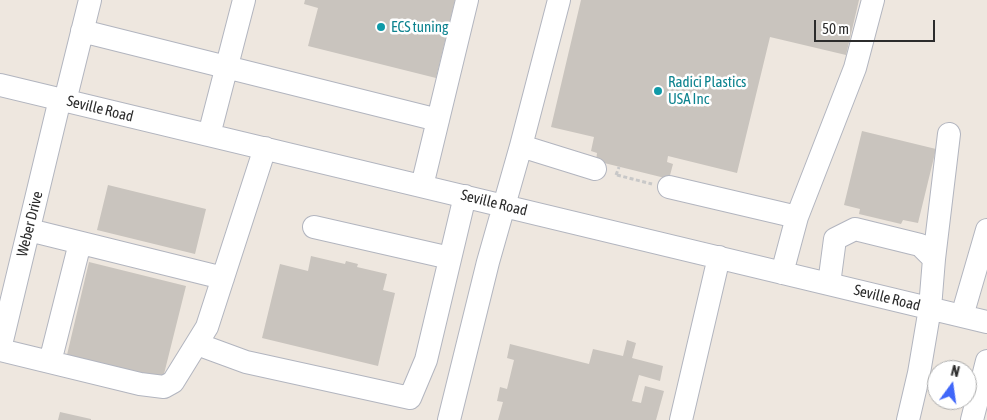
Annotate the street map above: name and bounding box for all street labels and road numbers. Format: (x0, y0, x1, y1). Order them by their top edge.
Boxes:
street label: Seville Road (65, 92, 135, 126)
street label: Seville Road (459, 186, 529, 220)
street label: Weber Drive (13, 189, 47, 259)
street label: Seville Road (852, 281, 922, 315)

